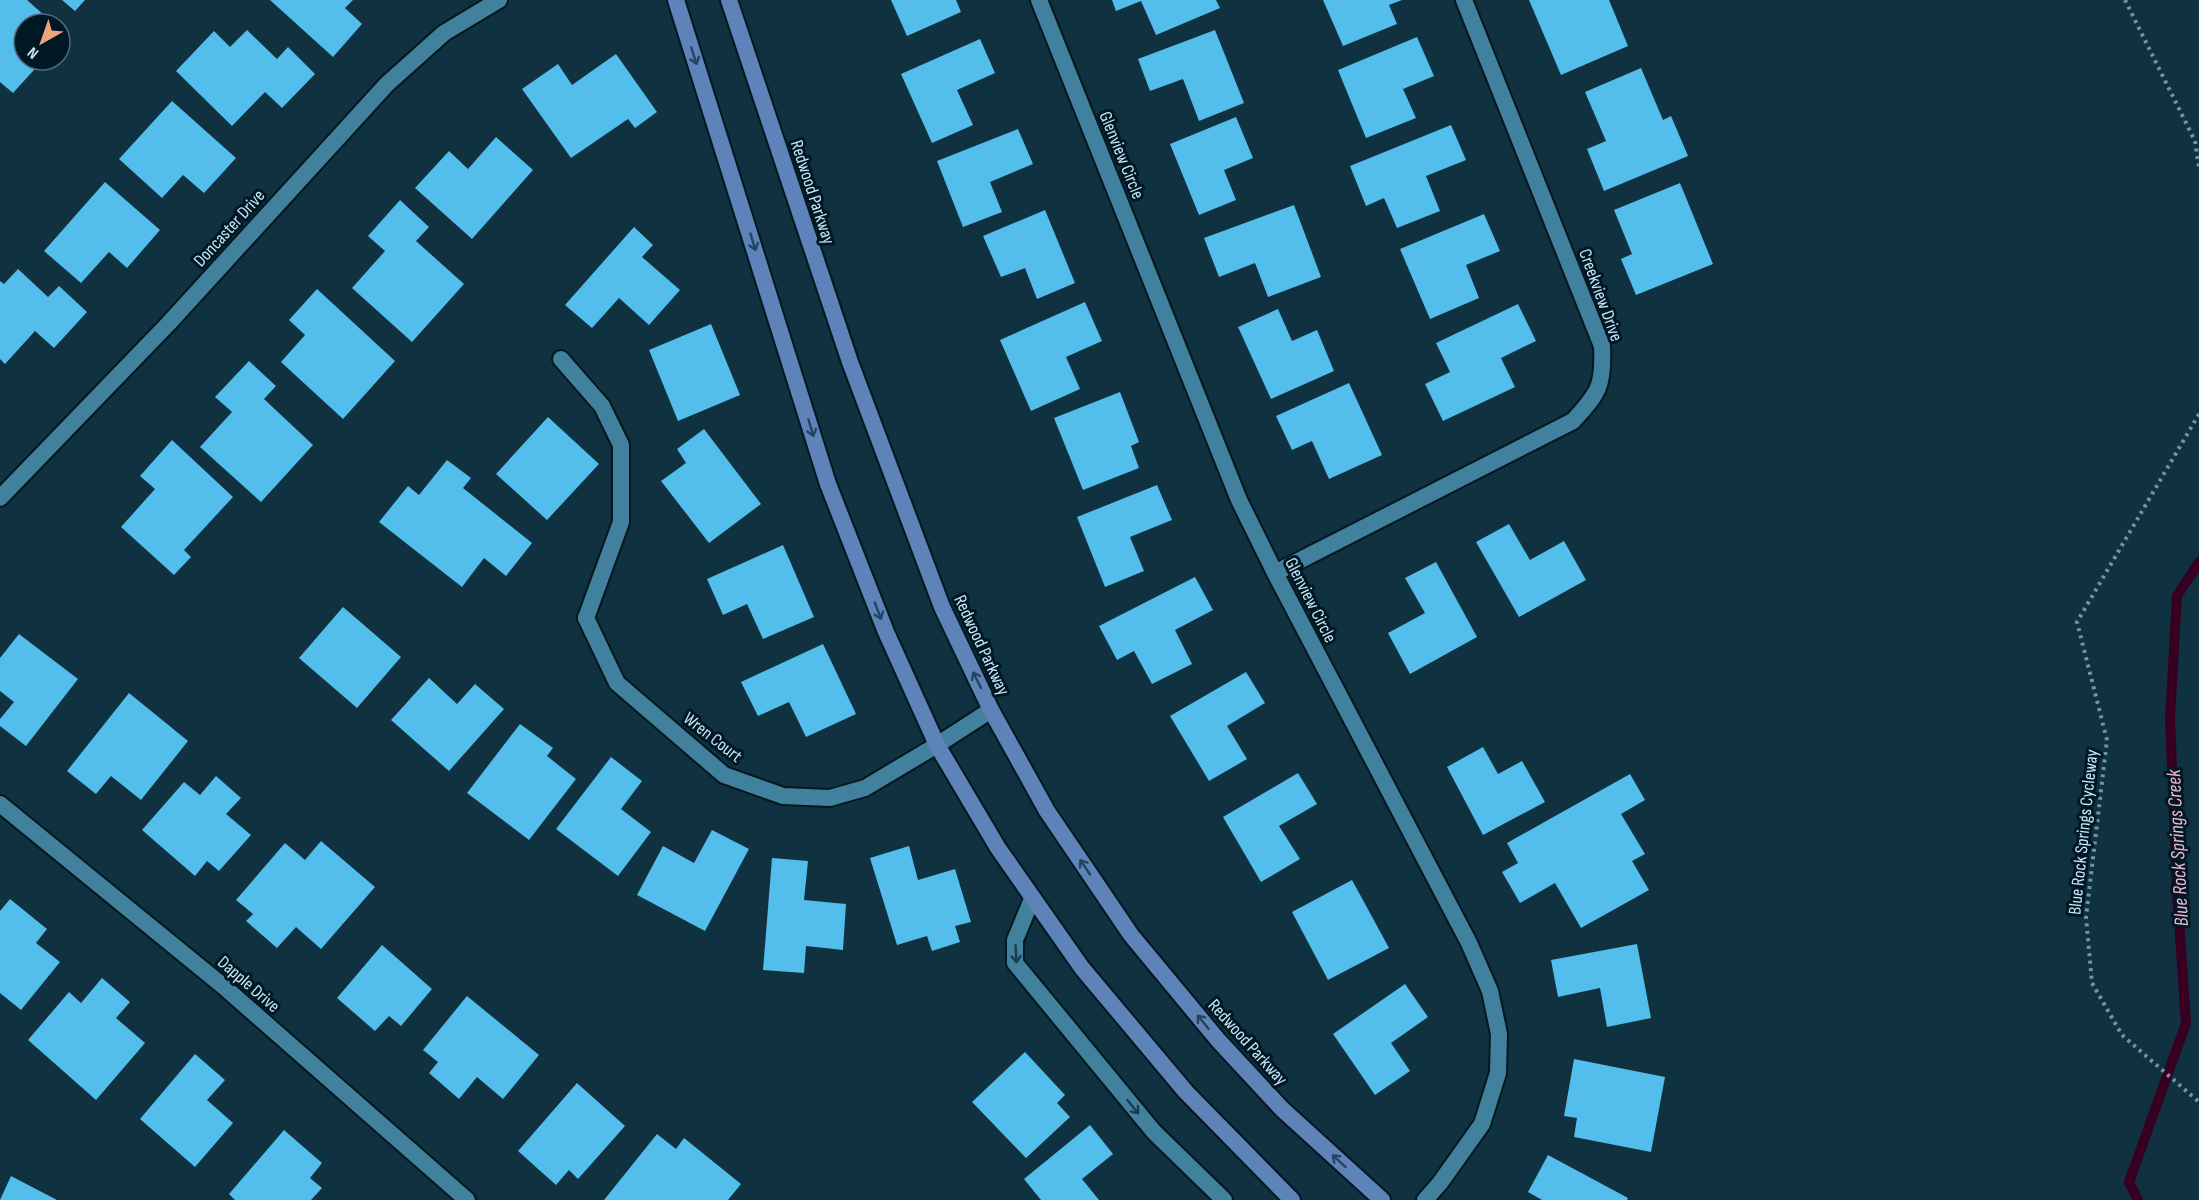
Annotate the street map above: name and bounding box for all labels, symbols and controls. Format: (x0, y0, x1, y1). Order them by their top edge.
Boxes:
north arrow (12, 12, 72, 72)
text: N (24, 42, 43, 62)
one-way arrow (689, 46, 700, 65)
street label: Glenview Circle (1094, 108, 1149, 202)
street label: Redwood Parkway (786, 137, 839, 247)
street label: Doncaster Drive (189, 185, 269, 271)
one-way arrow (748, 232, 759, 251)
street label: Creekview Drive (1574, 246, 1627, 344)
one-way arrow (806, 418, 817, 437)
street label: Glenview Circle (1280, 554, 1341, 646)
street label: Redwood Parkway (949, 592, 1014, 699)
one-way arrow (873, 601, 884, 620)
one-way arrow (970, 672, 982, 690)
street label: Wren Court (679, 708, 747, 767)
street label: Blue Rock Springs Cycleway (2064, 748, 2103, 916)
water label: Blue Rock Springs Creek (2162, 768, 2194, 927)
one-way arrow (1079, 859, 1091, 875)
one-way arrow (1010, 944, 1021, 963)
street label: Dapple Drive (213, 952, 284, 1017)
street label: Redwood Parkway (1204, 995, 1292, 1090)
one-way arrow (1196, 1014, 1209, 1030)
one-way arrow (1127, 1099, 1140, 1115)
one-way arrow (1332, 1154, 1347, 1168)

